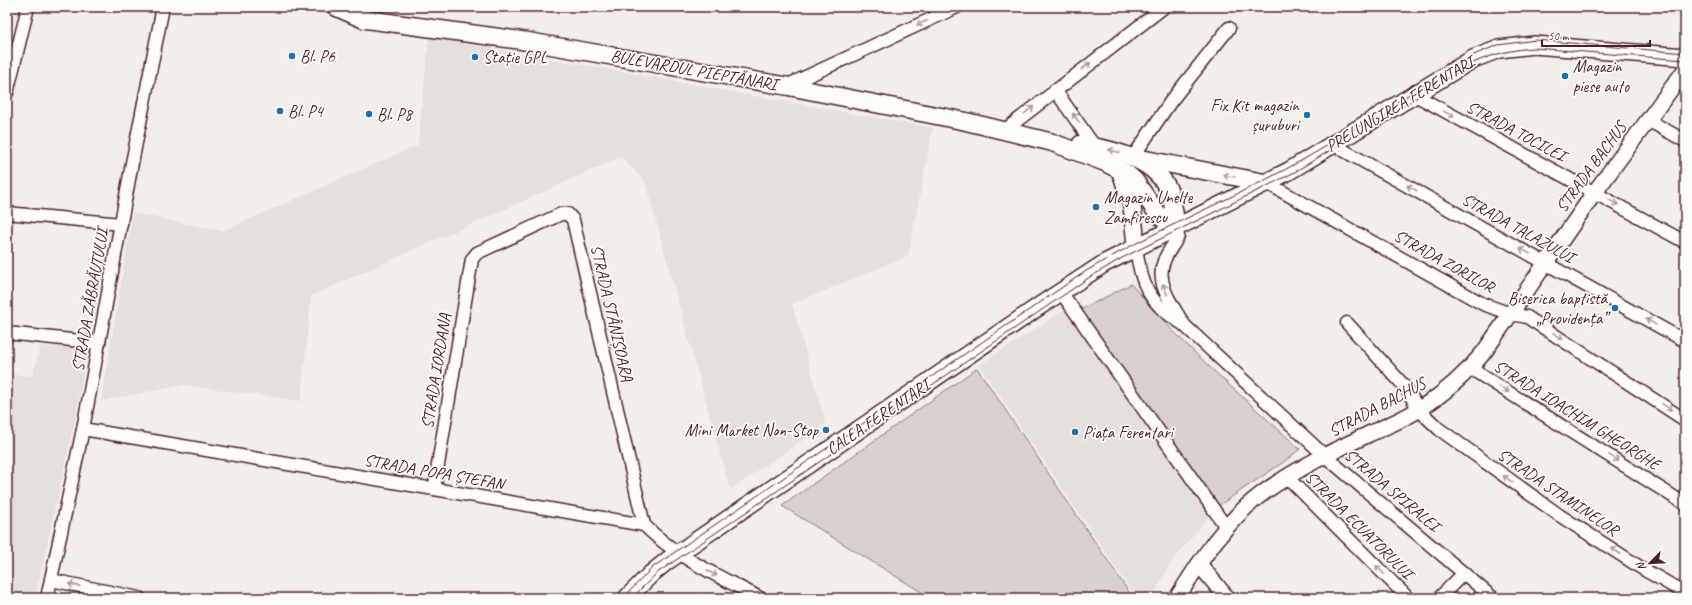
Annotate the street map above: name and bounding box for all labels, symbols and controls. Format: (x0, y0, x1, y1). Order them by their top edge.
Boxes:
one-way arrow (916, 20, 928, 27)
scale bar (1542, 22, 1650, 48)
text: 50 m (1548, 28, 1570, 44)
street label: BULEVARDUL PIEPTĂNARI (609, 45, 783, 96)
place label: Bl. P6 (300, 46, 336, 67)
place label: Stație GPL (483, 47, 547, 68)
street label: PRELUNGIREA FERENTARI (1322, 50, 1481, 157)
marker: Bl. P6 (287, 51, 297, 61)
marker: Stație GPL (470, 52, 480, 62)
place label: Magazin piese auto (1573, 56, 1630, 97)
one-way arrow (1080, 62, 1091, 71)
marker: Magazin piese auto (1560, 71, 1570, 81)
place label: Fix Kit magazin șuruburi (1211, 95, 1301, 136)
street label: STRADA TOCILEI (1463, 96, 1572, 167)
place label: Bl. P4 (288, 101, 325, 122)
place label: Bl. P8 (377, 104, 414, 125)
one-way arrow (1024, 105, 1035, 114)
marker: Bl. P4 (275, 106, 285, 116)
marker: Bl. P8 (364, 109, 374, 119)
marker: Fix Kit magazin șuruburi (1302, 110, 1312, 120)
one-way arrow (1443, 110, 1455, 118)
one-way arrow (1071, 113, 1080, 124)
street label: STRADA BACHUS (1551, 115, 1632, 216)
one-way arrow (1108, 147, 1121, 155)
one-way arrow (1223, 172, 1236, 180)
one-way arrow (1406, 184, 1418, 192)
place label: Magazin Unelte Zamfirescu (1104, 187, 1194, 228)
street label: STRADA TALAZULUI (1458, 189, 1581, 270)
one-way arrow (1607, 199, 1619, 206)
marker: Magazin Unelte Zamfirescu (1091, 202, 1101, 212)
street label: STRADA ZĂBRĂUȚULUI (67, 224, 113, 373)
street label: STRADA ZORILOR (1390, 225, 1499, 298)
street label: STRADA STÂNIȘOARA (586, 243, 638, 384)
one-way arrow (1520, 247, 1532, 255)
one-way arrow (1161, 283, 1168, 296)
place label: Biserica baptistă „Providența” (1508, 288, 1611, 329)
marker: Biserica baptistă „Providența” (1610, 303, 1620, 313)
street label: STRADA IORDANA (417, 312, 456, 430)
one-way arrow (1645, 317, 1657, 325)
one-way arrow (1552, 332, 1563, 340)
street label: STRADA IOACHIM GHEORGHE (1490, 355, 1666, 476)
street label: STRADA BACHUS (1325, 371, 1432, 441)
street label: CALEA FERENTARI (822, 372, 937, 459)
one-way arrow (1498, 385, 1510, 393)
one-way arrow (1661, 403, 1672, 411)
place label: Mini Market Non-Stop (685, 420, 820, 441)
place label: Piața Ferentari (1083, 422, 1175, 443)
marker: Mini Market Non-Stop (821, 425, 831, 435)
marker: Piața Ferentari (1070, 427, 1080, 437)
street label: STRADA SPIRALEI (1340, 444, 1446, 538)
street label: STRADA STAMINELOR (1493, 444, 1624, 541)
street label: STRADA POPA ȘTEFAN (362, 449, 508, 495)
one-way arrow (1608, 455, 1620, 463)
street label: STRADA ECUATORULUI (1301, 467, 1420, 586)
one-way arrow (1502, 475, 1513, 483)
north arrow (1630, 543, 1670, 583)
one-way arrow (1610, 547, 1622, 555)
text: N (1632, 559, 1649, 573)
one-way arrow (1375, 565, 1385, 575)
one-way arrow (706, 569, 718, 577)
one-way arrow (67, 580, 80, 588)

